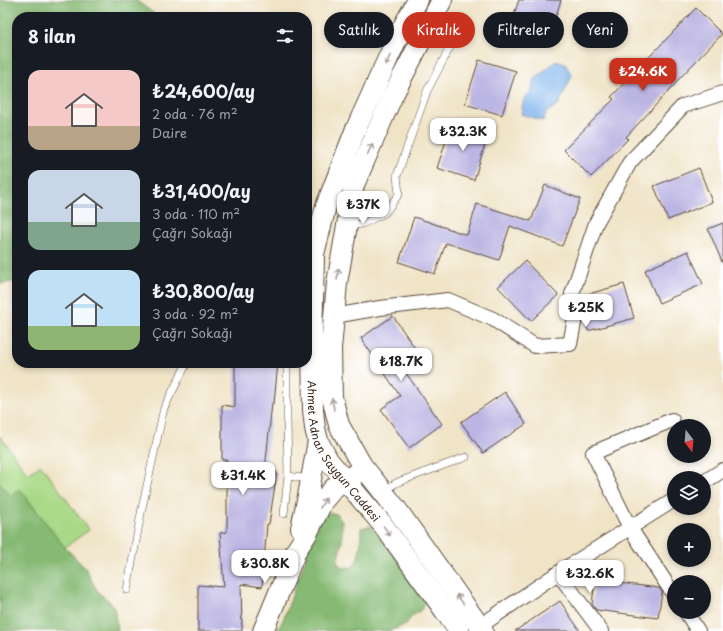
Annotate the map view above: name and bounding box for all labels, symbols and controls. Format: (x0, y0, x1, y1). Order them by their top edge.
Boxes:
chip: Satılık (324, 12, 394, 48)
chip: Kiralık (402, 12, 475, 48)
chip: Filtreler (483, 12, 564, 48)
chip: Yeni (572, 12, 628, 48)
text: 8 ilan (28, 23, 76, 49)
icon: filters (274, 25, 296, 47)
one-way arrow (383, 53, 391, 65)
pin: ₺24.6K (610, 58, 676, 92)
text: ₺24.6K (618, 61, 668, 80)
text: ₺24,600/ay (152, 78, 255, 104)
icon: home (60, 86, 108, 134)
text: 2 oda · 76 m² (152, 104, 238, 123)
pin: ₺32.3K (430, 118, 496, 152)
text: ₺32.3K (439, 121, 487, 140)
text: Daire (152, 123, 187, 142)
one-way arrow (367, 143, 374, 155)
text: ₺31,400/ay (152, 178, 251, 204)
icon: home (60, 186, 108, 234)
pin: ₺37K (339, 191, 387, 225)
text: ₺37K (346, 194, 380, 213)
text: 3 oda · 110 m² (152, 204, 240, 223)
text: Çağrı Sokağı (152, 223, 232, 242)
one-way arrow (334, 268, 342, 281)
text: ₺30,800/ay (152, 278, 255, 304)
icon: home (60, 286, 108, 334)
pin: ₺25K (562, 294, 610, 328)
text: ₺25K (568, 297, 604, 316)
text: 3 oda · 92 m² (152, 304, 238, 323)
text: Çağrı Sokağı (152, 323, 232, 342)
pin: ₺18.7K (368, 348, 434, 382)
text: ₺18.7K (379, 351, 423, 370)
street label: Ahmet Adnan Saygun Caddesi (304, 380, 385, 525)
one-way arrow (329, 398, 337, 411)
north arrow (667, 419, 711, 463)
map controls (667, 419, 711, 619)
pin: ₺31.4K (210, 462, 276, 496)
text: ₺31.4K (220, 465, 266, 484)
button: layers (667, 471, 711, 515)
one-way arrow (319, 497, 327, 509)
button: + (667, 523, 711, 567)
one-way arrow (383, 525, 391, 536)
pin: ₺30.8K (232, 550, 298, 584)
text: ₺30.8K (240, 553, 290, 572)
pin: ₺32.6K (557, 560, 623, 594)
text: ₺32.6K (566, 563, 614, 582)
button: − (667, 575, 711, 619)
one-way arrow (456, 594, 464, 605)

